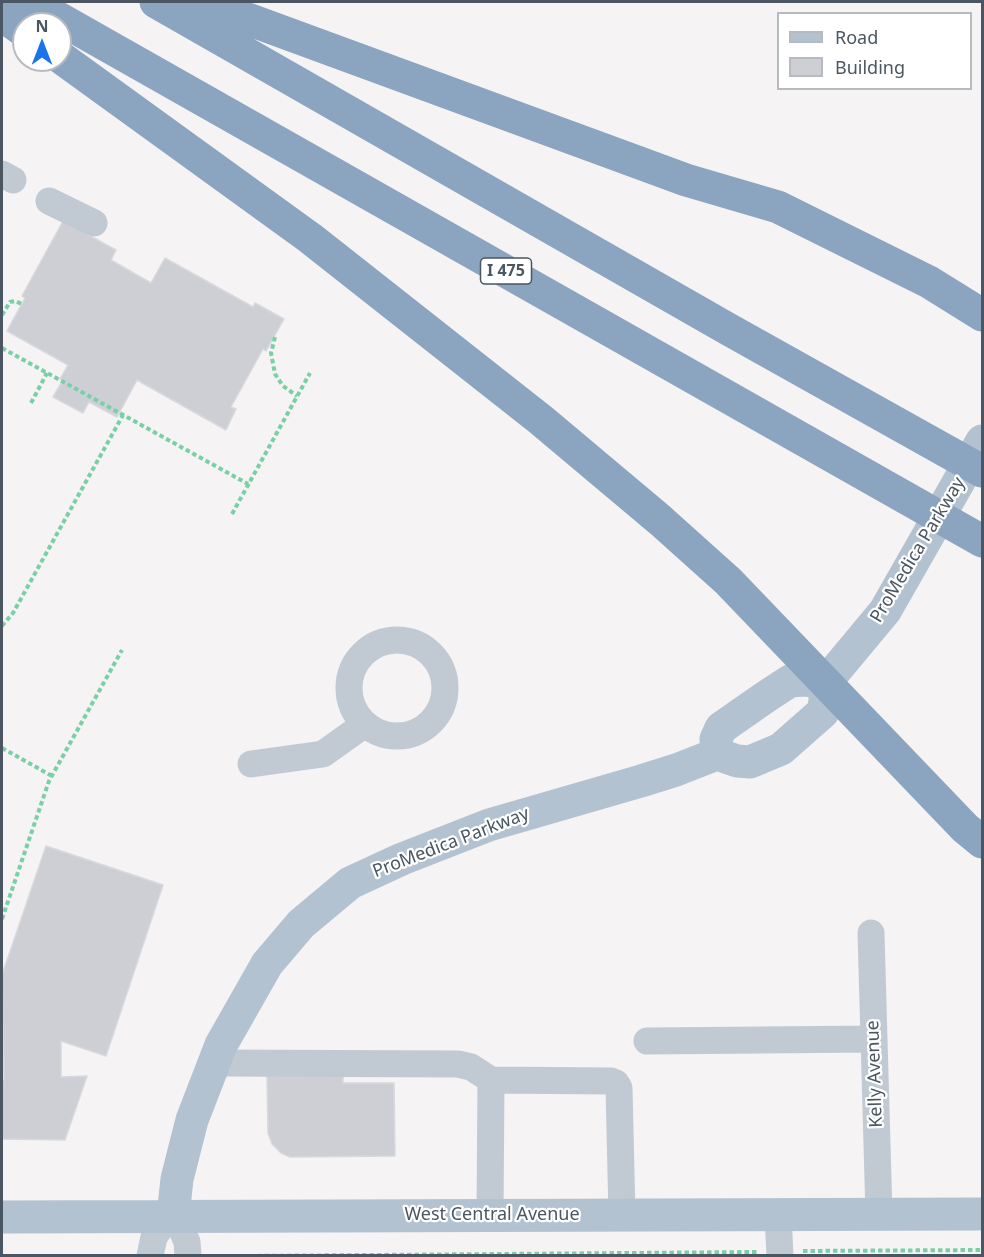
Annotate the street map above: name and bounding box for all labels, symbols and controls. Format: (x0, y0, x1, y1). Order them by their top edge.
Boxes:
north arrow (12, 12, 72, 72)
legend (777, 12, 972, 90)
text: N (35, 15, 49, 37)
text: Road (835, 25, 878, 49)
text: Building (835, 55, 905, 79)
road number: I 475 (480, 258, 532, 284)
street label: ProMedica Parkway (866, 473, 970, 627)
street label: ProMedica Parkway (370, 803, 532, 883)
street label: Kelly Avenue (862, 1020, 888, 1128)
street label: West Central Avenue (404, 1204, 580, 1226)

